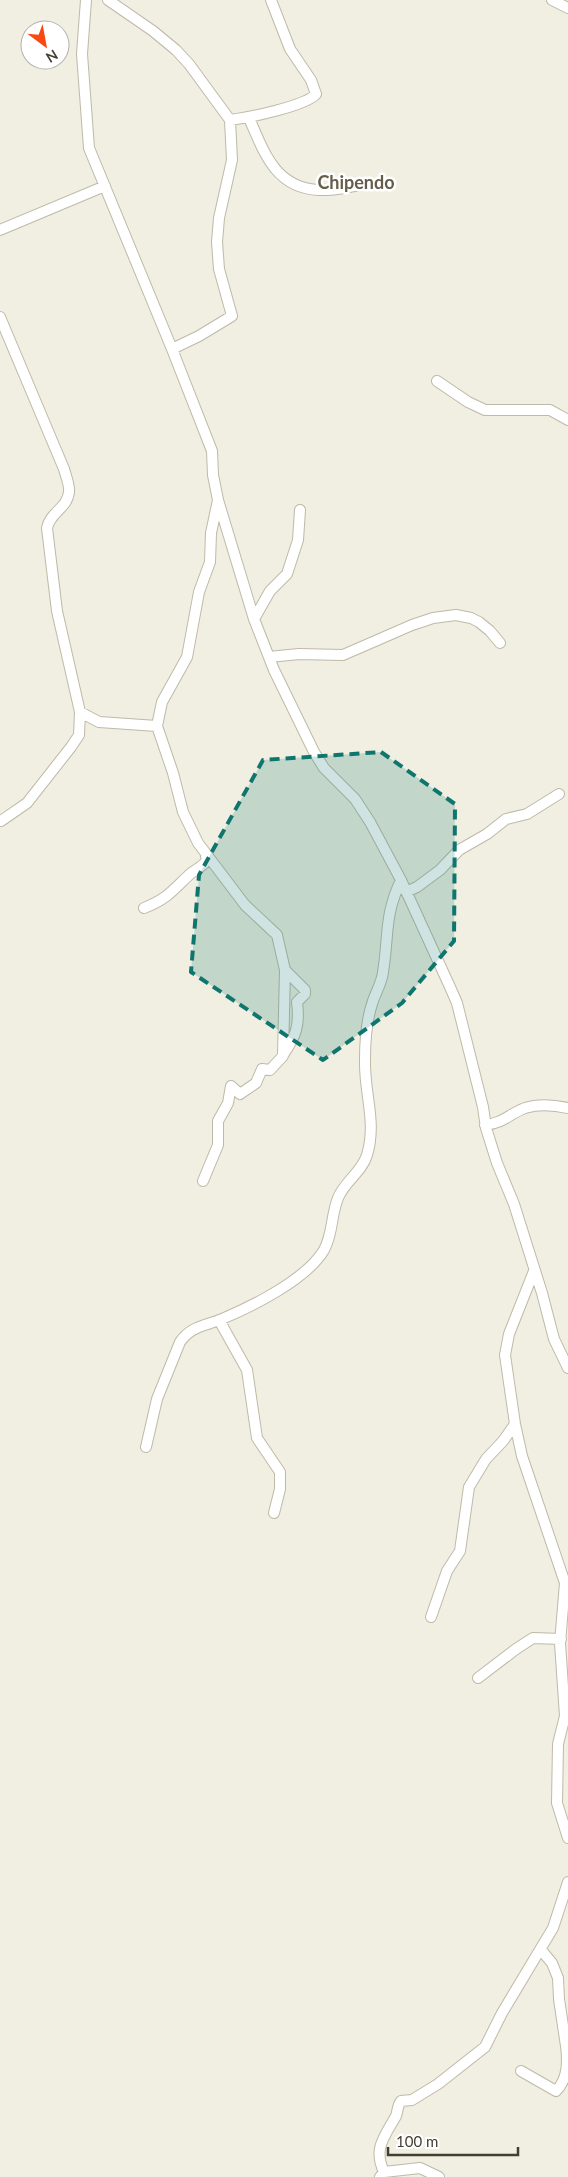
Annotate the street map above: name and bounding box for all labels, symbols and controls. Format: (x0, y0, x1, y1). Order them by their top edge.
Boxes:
north arrow (20, 20, 70, 70)
text: N (43, 46, 61, 67)
district label: Chipendo (317, 171, 395, 193)
scale bar (388, 2124, 518, 2156)
text: 100 m (396, 2132, 438, 2150)

